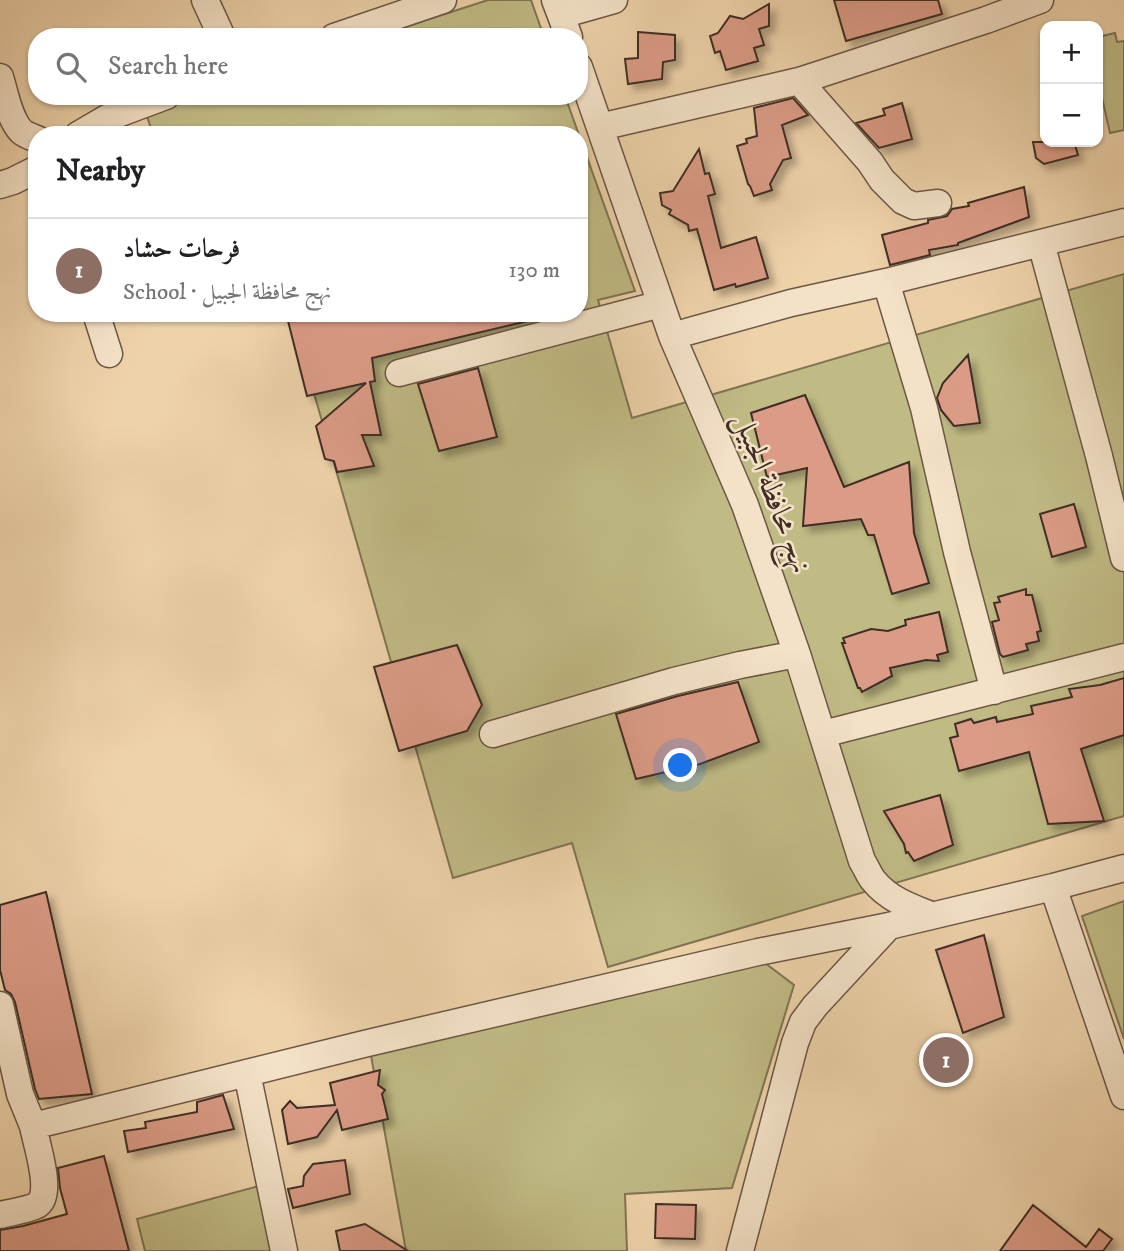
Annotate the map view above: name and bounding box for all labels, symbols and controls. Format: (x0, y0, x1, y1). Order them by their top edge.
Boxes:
map controls (1040, 21, 1103, 147)
button: + (1040, 21, 1103, 84)
search box (28, 28, 588, 105)
icon: search (52, 48, 90, 86)
text: Search here (108, 50, 228, 83)
button: − (1040, 84, 1103, 147)
text: Nearby (56, 153, 145, 190)
text: فرحات حشاد (123, 233, 240, 266)
text: 1 (75, 256, 83, 285)
text: 130 m (508, 256, 560, 285)
text: School · نهج محافظة الجبيل (123, 278, 331, 307)
street label: نهج محافظة الجبيل (718, 407, 820, 581)
your location (663, 748, 697, 782)
pin: 1 (923, 1034, 969, 1086)

